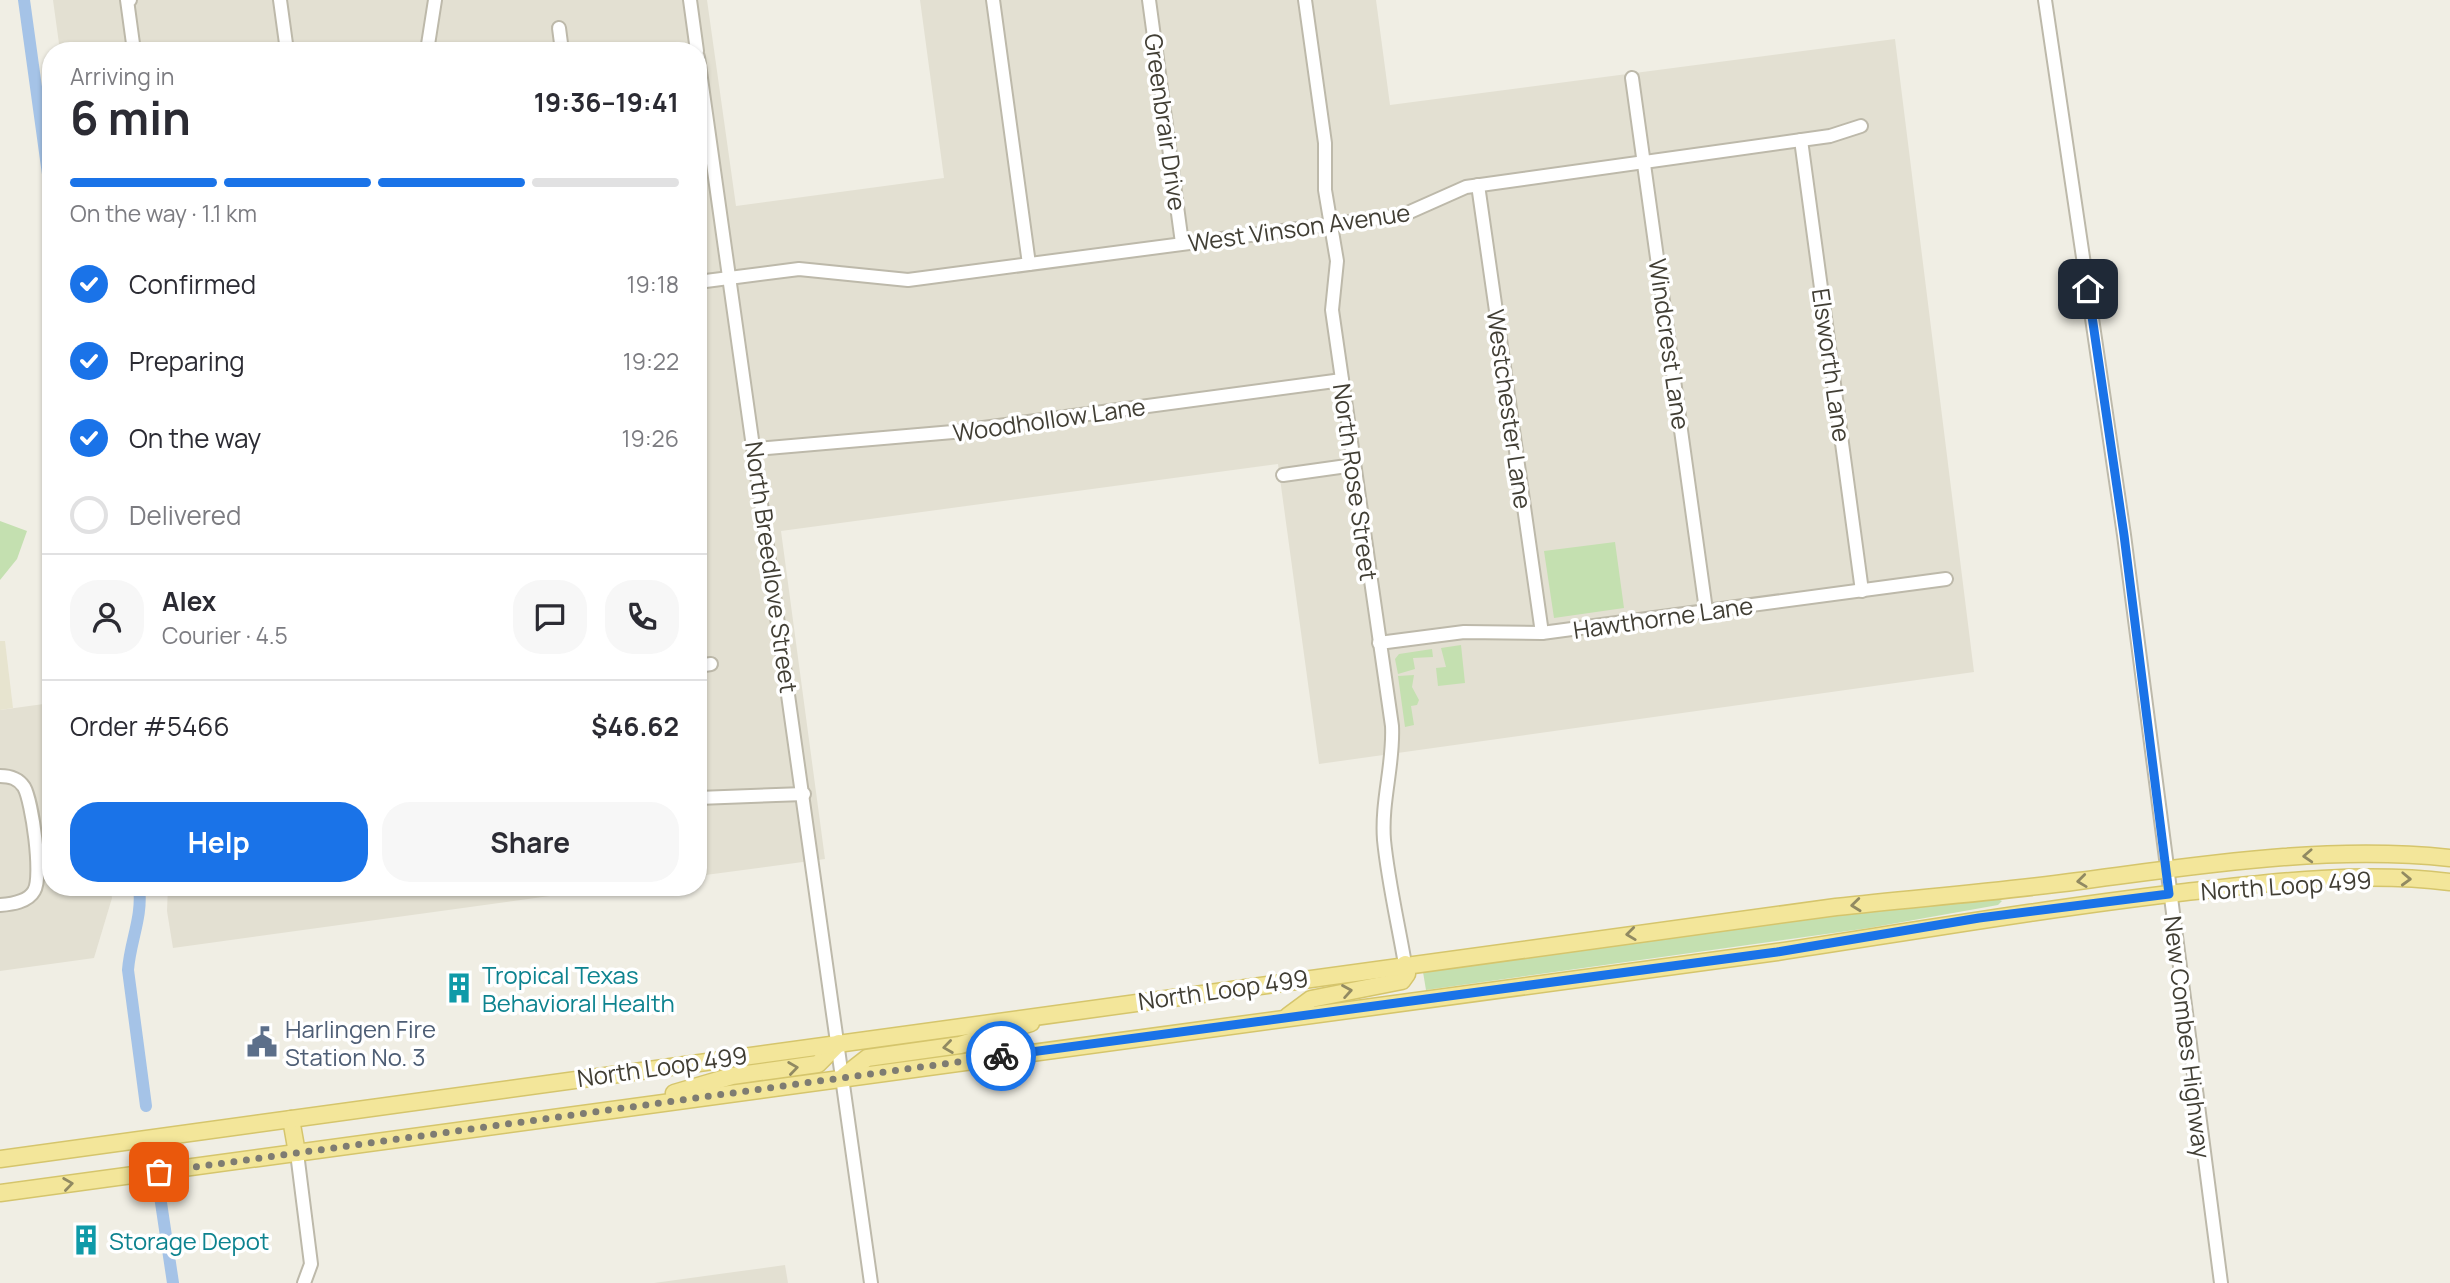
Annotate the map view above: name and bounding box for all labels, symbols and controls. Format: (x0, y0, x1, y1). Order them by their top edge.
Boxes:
street label: Greenbrair Drive (1137, 31, 1195, 213)
text: Arriving in (70, 60, 175, 92)
text: 19:36–19:41 (534, 84, 679, 120)
text: 6 min (70, 86, 191, 149)
street label: West Vinson Avenue (1186, 195, 1412, 259)
text: On the way · 1.1 km (70, 197, 257, 229)
street label: Windcrest Lane (1642, 256, 1698, 432)
pin (2058, 259, 2118, 319)
icon: check (70, 265, 108, 303)
text: Confirmed (129, 266, 256, 302)
text: 19:18 (627, 268, 679, 300)
icon: home (2069, 270, 2107, 308)
street label: Elsworth Lane (1805, 286, 1859, 444)
street label: Westchester Lane (1480, 307, 1540, 511)
icon: check (70, 342, 108, 380)
text: Preparing (129, 343, 245, 379)
text: 19:22 (623, 345, 679, 377)
street label: North Rose Street (1326, 381, 1386, 583)
street label: Woodhollow Lane (951, 389, 1147, 449)
icon: check (70, 419, 108, 457)
text: On the way (129, 420, 261, 456)
text: 19:26 (622, 422, 679, 454)
street label: North Breedlove Street (738, 439, 806, 695)
text: Delivered (129, 497, 241, 533)
button: person (70, 580, 144, 654)
button: chat (513, 580, 587, 654)
button: phone (605, 580, 679, 654)
text: Alex (162, 583, 216, 619)
street label: Hawthorne Lane (1571, 588, 1755, 646)
text: Courier · 4.5 (162, 619, 288, 651)
text: Order #5466 (70, 708, 230, 744)
text: $46.62 (591, 708, 679, 744)
button: Help (70, 802, 368, 882)
button: Share (382, 802, 679, 882)
one-way arrow (2303, 848, 2314, 863)
street label: North Loop 499 (2199, 863, 2373, 907)
one-way arrow (2401, 871, 2412, 886)
one-way arrow (2077, 873, 2088, 888)
one-way arrow (1850, 897, 1862, 912)
street label: New Combes Highway (2157, 914, 2219, 1160)
one-way arrow (1625, 926, 1636, 941)
place label: Tropical Texas Behavioral Health (482, 958, 675, 1019)
street label: North Loop 499 (1136, 961, 1310, 1017)
building icon: Tropical Texas Behavioral Health (442, 971, 476, 1005)
one-way arrow (1341, 984, 1353, 999)
place label: Harlingen Fire Station No. 3 (285, 1012, 436, 1073)
courier (966, 1021, 1036, 1091)
public building icon: Harlingen Fire Station No. 3 (245, 1025, 279, 1059)
icon: bike (982, 1037, 1020, 1075)
street label: North Loop 499 (575, 1038, 749, 1094)
one-way arrow (942, 1039, 954, 1054)
one-way arrow (787, 1060, 799, 1075)
pin (129, 1142, 189, 1202)
icon: bag (140, 1153, 178, 1191)
one-way arrow (62, 1177, 73, 1192)
building icon: Storage Depot (69, 1223, 103, 1257)
place label: Storage Depot (109, 1224, 269, 1257)

